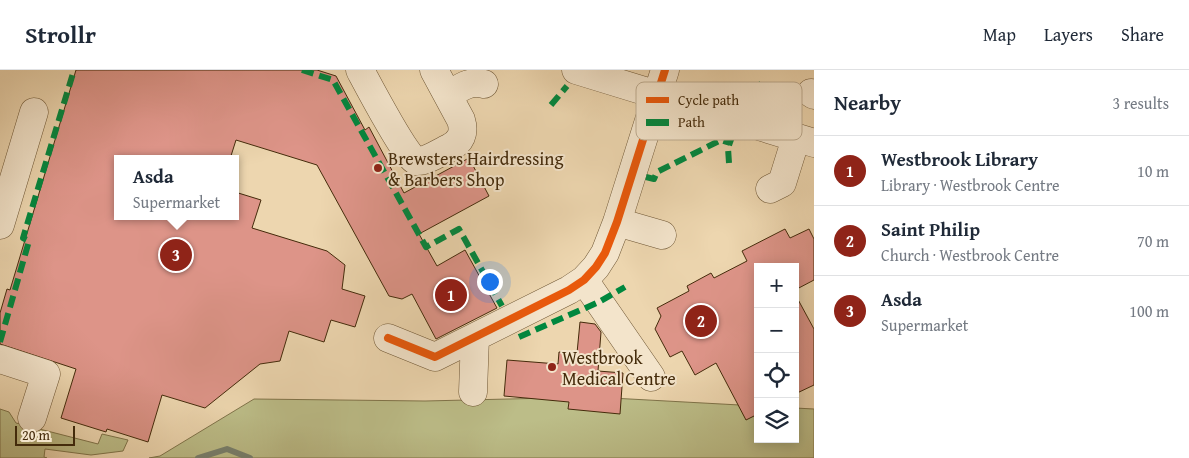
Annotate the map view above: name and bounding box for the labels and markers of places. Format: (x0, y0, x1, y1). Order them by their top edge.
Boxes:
place label: Brewsters Hairdressing & Barbers Shop (388, 145, 563, 193)
marker: Brewsters Hairdressing & Barbers Shop (372, 162, 384, 174)
pin: 3 (160, 236, 192, 274)
pin: 1 (435, 276, 467, 314)
pin: 2 (685, 302, 717, 340)
place label: Westbrook Medical Centre (562, 344, 676, 392)
marker: Westbrook Medical Centre (546, 361, 558, 373)

